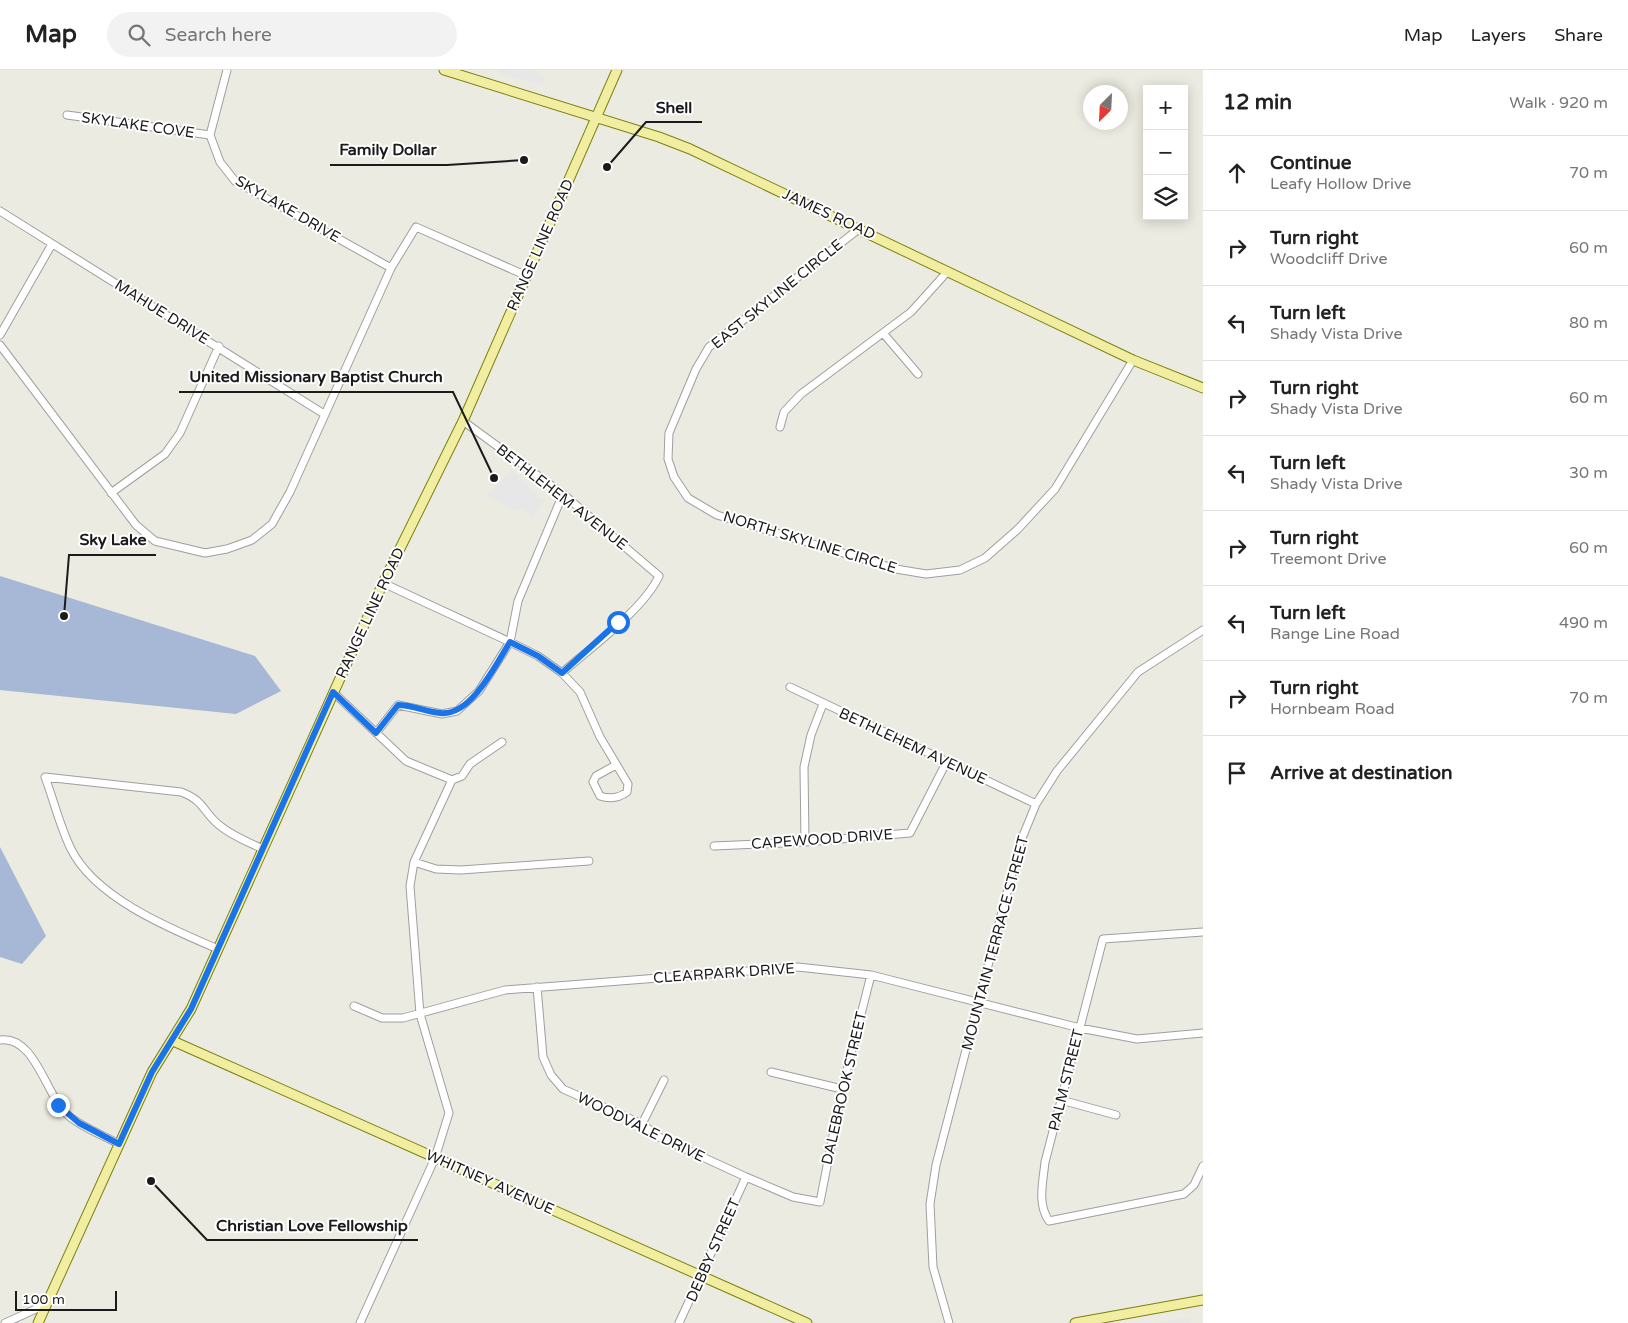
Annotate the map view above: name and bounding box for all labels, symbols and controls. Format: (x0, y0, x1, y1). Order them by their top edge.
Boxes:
search box (107, 12, 457, 57)
text: Map (25, 20, 77, 49)
icon: search (125, 21, 153, 49)
text: Search here (165, 24, 272, 46)
text: Map (1404, 24, 1443, 46)
text: Layers (1471, 24, 1526, 46)
text: Share (1554, 24, 1603, 46)
north arrow (1083, 85, 1128, 130)
map controls (1143, 85, 1188, 220)
button: + (1143, 85, 1188, 130)
text: 12 min (1223, 90, 1292, 115)
callout: Shell (646, 91, 702, 122)
text: Walk · 920 m (1509, 93, 1608, 113)
text: Shell (656, 98, 692, 118)
street label: SKYLAKE COVE (80, 108, 196, 142)
button: − (1143, 130, 1188, 175)
callout: Family Dollar (330, 134, 447, 165)
text: Family Dollar (339, 140, 438, 160)
text: Continue (1270, 152, 1352, 174)
icon: ahead (1223, 159, 1251, 187)
text: 70 m (1569, 163, 1608, 183)
street label: SKYLAKE DRIVE (232, 172, 344, 246)
text: Leafy Hollow Drive (1270, 174, 1411, 194)
button: layers (1143, 175, 1188, 220)
street label: RANGE LINE ROAD (503, 176, 577, 314)
street label: JAMES ROAD (780, 185, 878, 243)
text: Turn right (1270, 227, 1358, 249)
icon: right (1223, 234, 1251, 262)
street label: EAST SKYLINE CIRCLE (708, 235, 846, 353)
text: 60 m (1569, 238, 1608, 258)
text: Woodcliff Drive (1270, 249, 1387, 269)
street label: MAHUE DRIVE (111, 276, 213, 348)
text: Turn left (1270, 302, 1346, 324)
icon: left (1223, 309, 1251, 337)
text: 80 m (1569, 313, 1608, 333)
text: Shady Vista Drive (1270, 324, 1403, 344)
callout: United Missionary Baptist Church (179, 361, 453, 392)
text: United Missionary Baptist Church (189, 367, 443, 387)
text: Turn right (1270, 377, 1358, 399)
icon: right (1223, 384, 1251, 412)
text: 60 m (1569, 388, 1608, 408)
text: Shady Vista Drive (1270, 399, 1403, 419)
street label: BETHLEHEM AVENUE (493, 440, 631, 554)
text: Turn left (1270, 452, 1346, 474)
icon: left (1223, 459, 1251, 487)
text: 30 m (1569, 463, 1608, 483)
text: Shady Vista Drive (1270, 474, 1403, 494)
street label: NORTH SKYLINE CIRCLE (721, 507, 899, 577)
callout: Sky Lake (69, 524, 156, 555)
text: Turn right (1270, 527, 1358, 549)
text: Sky Lake (79, 530, 147, 550)
icon: right (1223, 534, 1251, 562)
text: 60 m (1569, 538, 1608, 558)
street label: RANGE LINE ROAD (332, 545, 408, 681)
text: Treemont Drive (1270, 549, 1386, 569)
text: Turn left (1270, 602, 1346, 624)
icon: left (1223, 609, 1251, 637)
route start (607, 611, 630, 634)
text: 490 m (1559, 613, 1608, 633)
text: Range Line Road (1270, 624, 1400, 644)
text: Turn right (1270, 677, 1358, 699)
icon: right (1223, 684, 1251, 712)
text: 70 m (1569, 688, 1608, 708)
text: Hornbeam Road (1270, 699, 1395, 719)
street label: BETHLEHEM AVENUE (836, 704, 990, 788)
icon: arrive (1223, 759, 1251, 787)
text: Arrive at destination (1270, 762, 1453, 784)
street label: CAPEWOOD DRIVE (750, 825, 894, 853)
street label: MOUNTAIN TERRACE STREET (958, 834, 1032, 1052)
street label: CLEARPARK DRIVE (653, 959, 795, 987)
street label: DALEBROOK STREET (818, 1010, 870, 1166)
street label: PALM STREET (1045, 1027, 1087, 1133)
street label: WOODVALE DRIVE (574, 1088, 708, 1166)
route end (47, 1094, 70, 1117)
street label: WHITNEY AVENUE (423, 1146, 557, 1218)
street label: DEBBY STREET (682, 1195, 744, 1305)
callout: Christian Love Fellowship (207, 1209, 418, 1240)
text: Christian Love Fellowship (216, 1216, 408, 1236)
scale bar (15, 1288, 118, 1311)
text: 100 m (22, 1291, 65, 1308)

